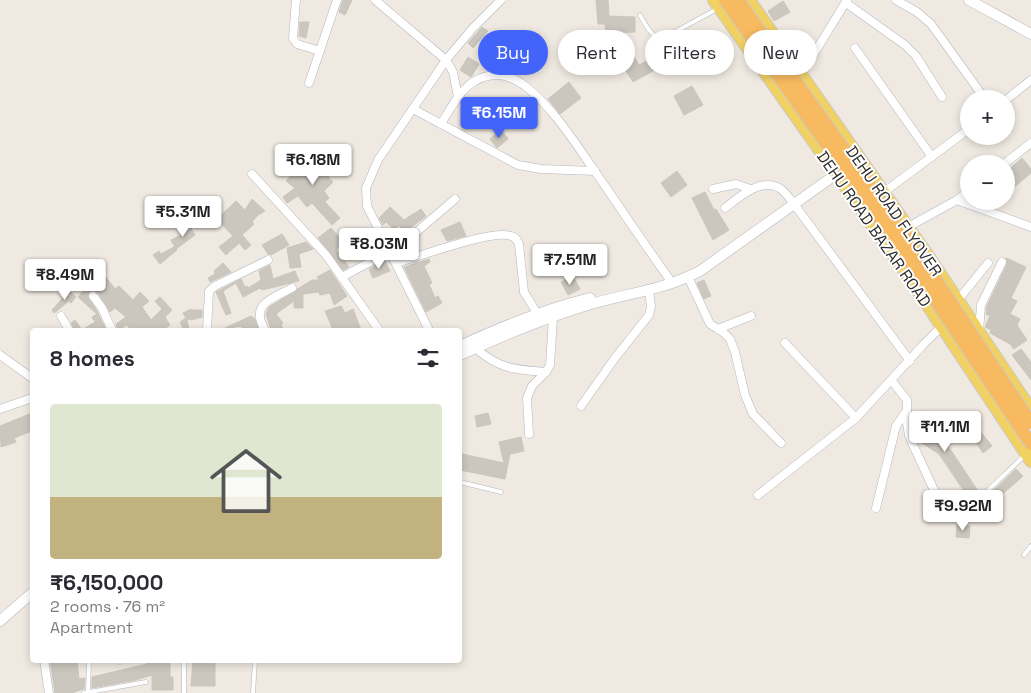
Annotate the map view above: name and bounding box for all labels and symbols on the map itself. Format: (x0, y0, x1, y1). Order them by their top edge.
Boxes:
pin: ₹6.15M (458, 96, 540, 139)
street label: DEHU ROAD FLYOVER (841, 142, 947, 280)
pin: ₹6.18M (272, 144, 354, 186)
street label: DEHU ROAD BAZAR ROAD (812, 147, 936, 311)
pin: ₹5.31M (142, 196, 224, 238)
pin: ₹8.03M (338, 228, 420, 270)
pin: ₹7.51M (529, 244, 611, 286)
pin: ₹8.49M (24, 258, 106, 301)
pin: ₹11.1M (904, 410, 986, 453)
pin: ₹9.92M (922, 490, 1004, 532)

